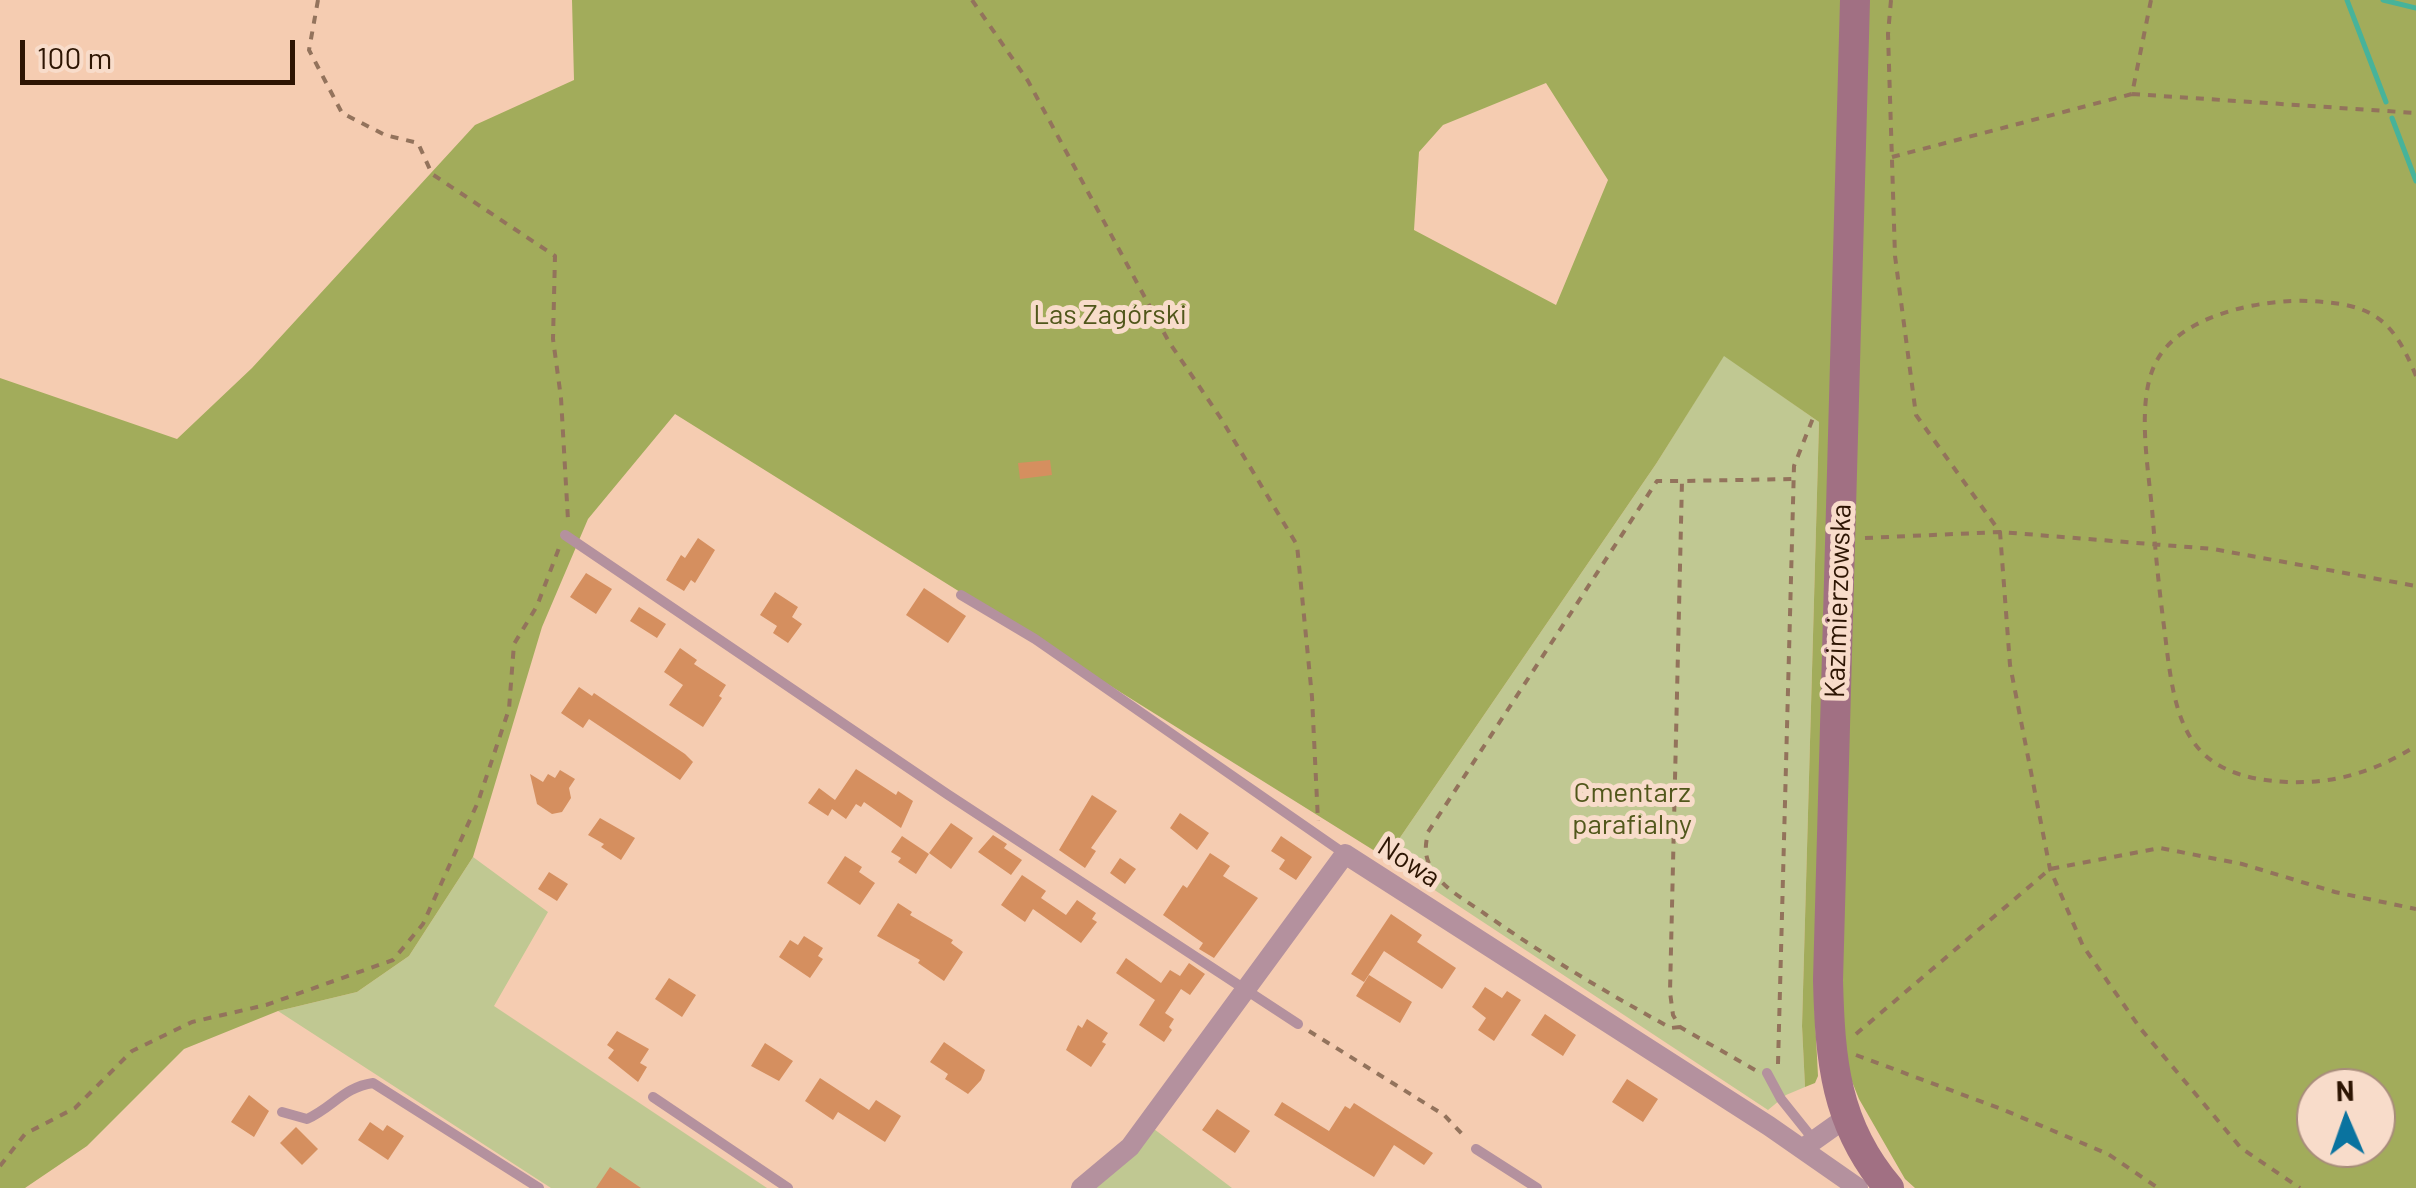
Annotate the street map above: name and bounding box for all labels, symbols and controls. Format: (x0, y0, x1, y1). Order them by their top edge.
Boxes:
scale bar (25, 20, 300, 82)
text: 100 m (37, 39, 112, 75)
park label: Las Zagórski (1033, 298, 1187, 332)
street label: Kazimierzowska (1818, 503, 1858, 699)
park label: Cmentarz parafialny (1572, 776, 1692, 842)
street label: Nowa (1371, 829, 1447, 895)
north arrow (2296, 1068, 2396, 1168)
text: N (2335, 1073, 2355, 1107)

